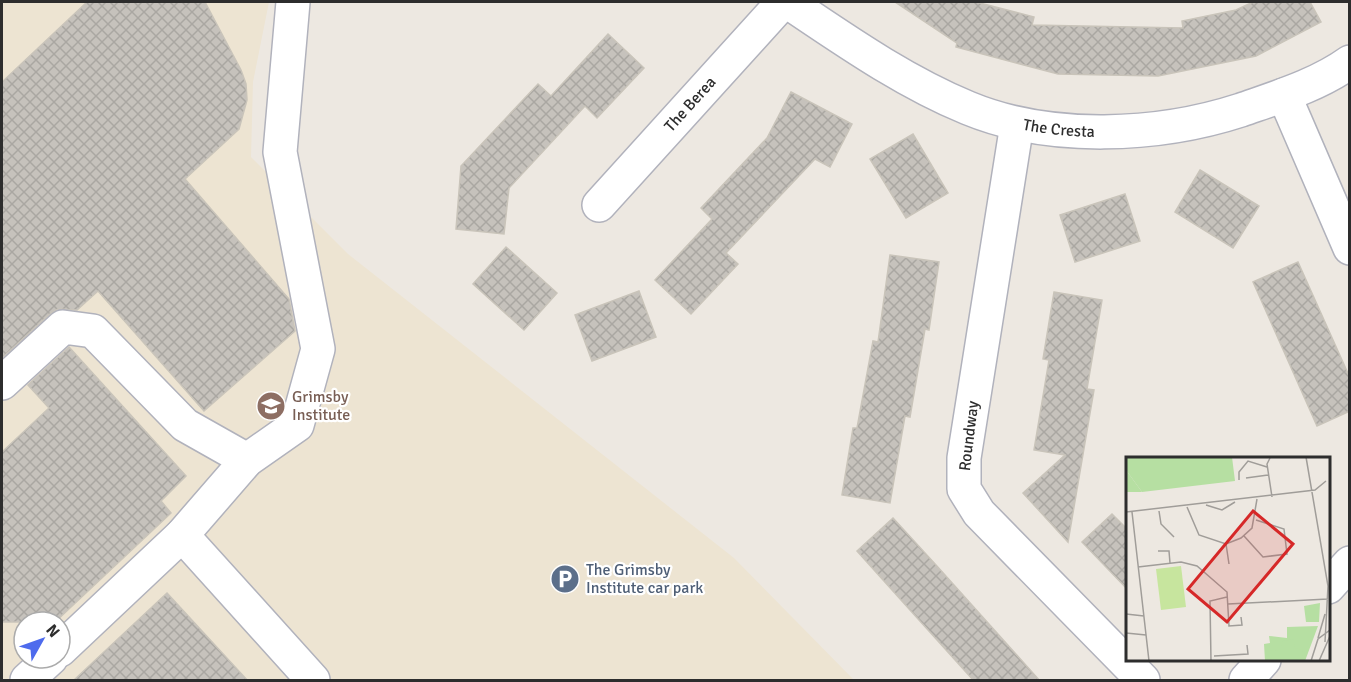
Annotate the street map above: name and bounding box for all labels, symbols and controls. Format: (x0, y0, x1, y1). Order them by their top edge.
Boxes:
street label: The Berea (660, 72, 720, 136)
street label: The Cresta (1021, 115, 1095, 142)
place label: Grimsby Institute (292, 387, 350, 425)
school or university icon: Grimsby Institute (255, 390, 287, 422)
street label: Roundway (955, 399, 983, 472)
inset map (1126, 457, 1330, 661)
place label: The Grimsby Institute car park (586, 560, 703, 598)
parking icon: The Grimsby Institute car park (549, 563, 581, 595)
north arrow (12, 610, 72, 670)
text: N (41, 620, 64, 642)

